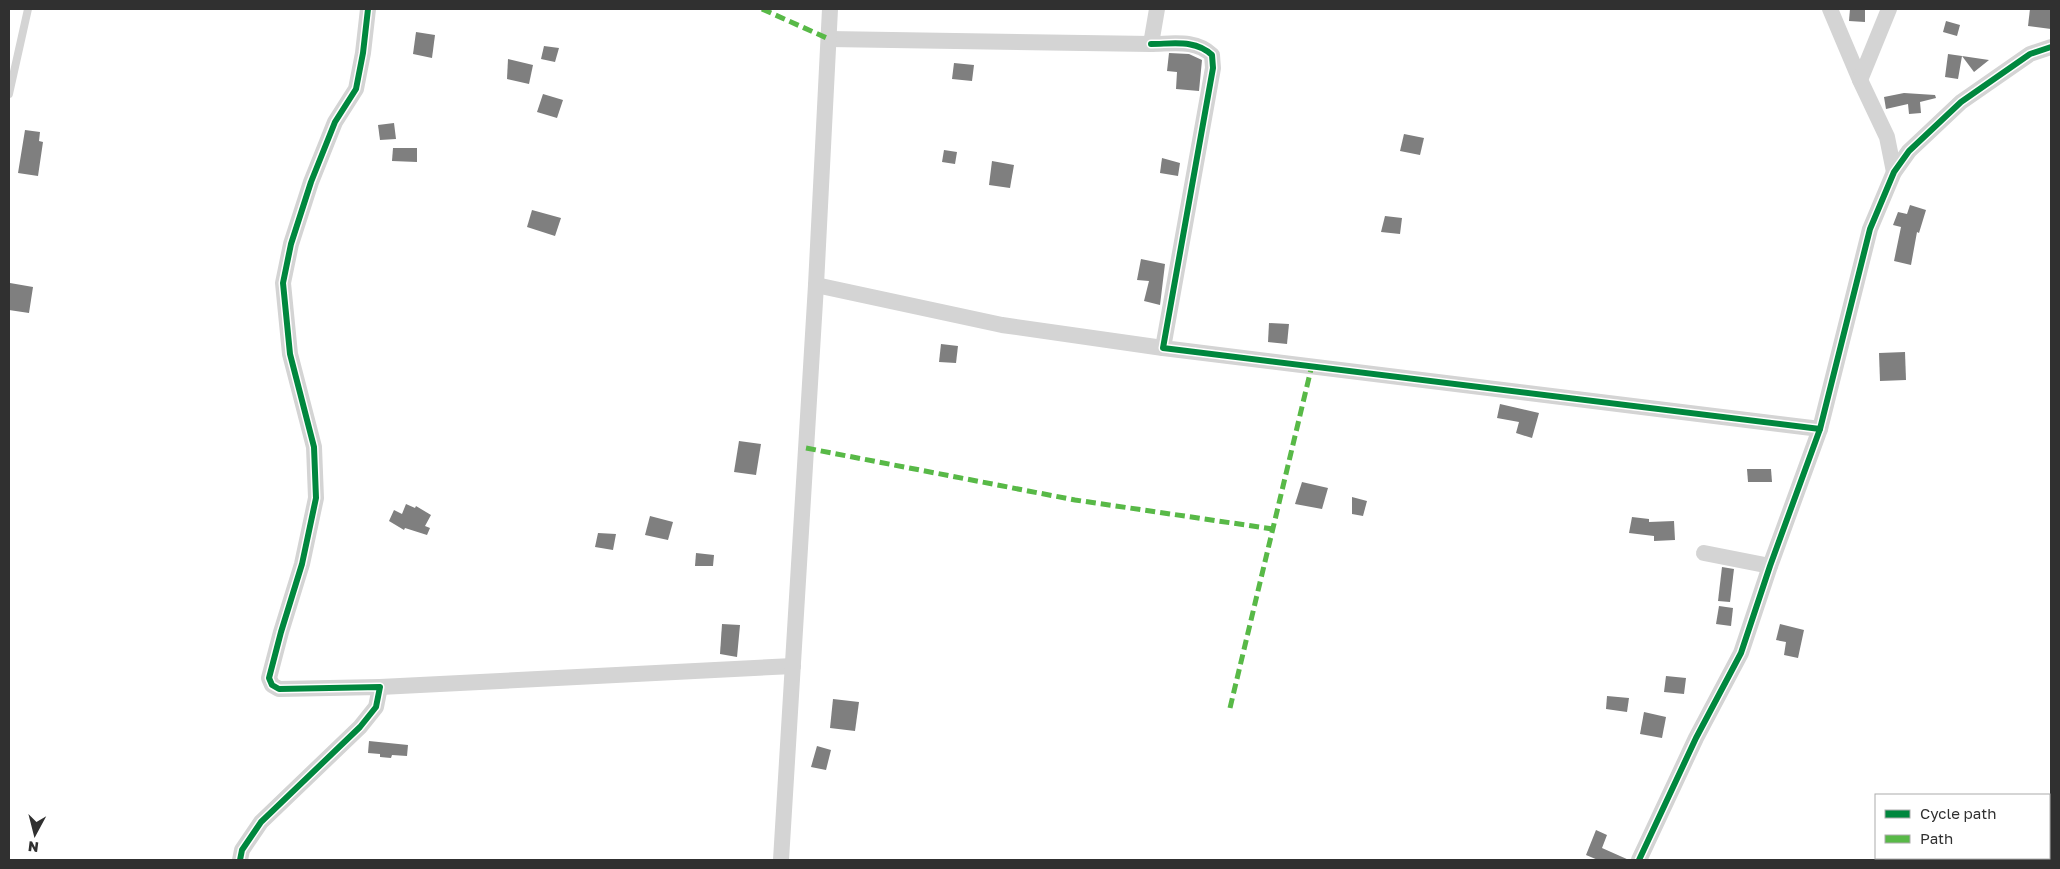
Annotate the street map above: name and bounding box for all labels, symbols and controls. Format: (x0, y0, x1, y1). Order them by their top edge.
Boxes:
legend (1875, 794, 2050, 859)
text: Cycle path (1920, 804, 1996, 822)
north arrow (10, 809, 60, 859)
text: Path (1920, 829, 1953, 847)
text: N (27, 838, 40, 856)

